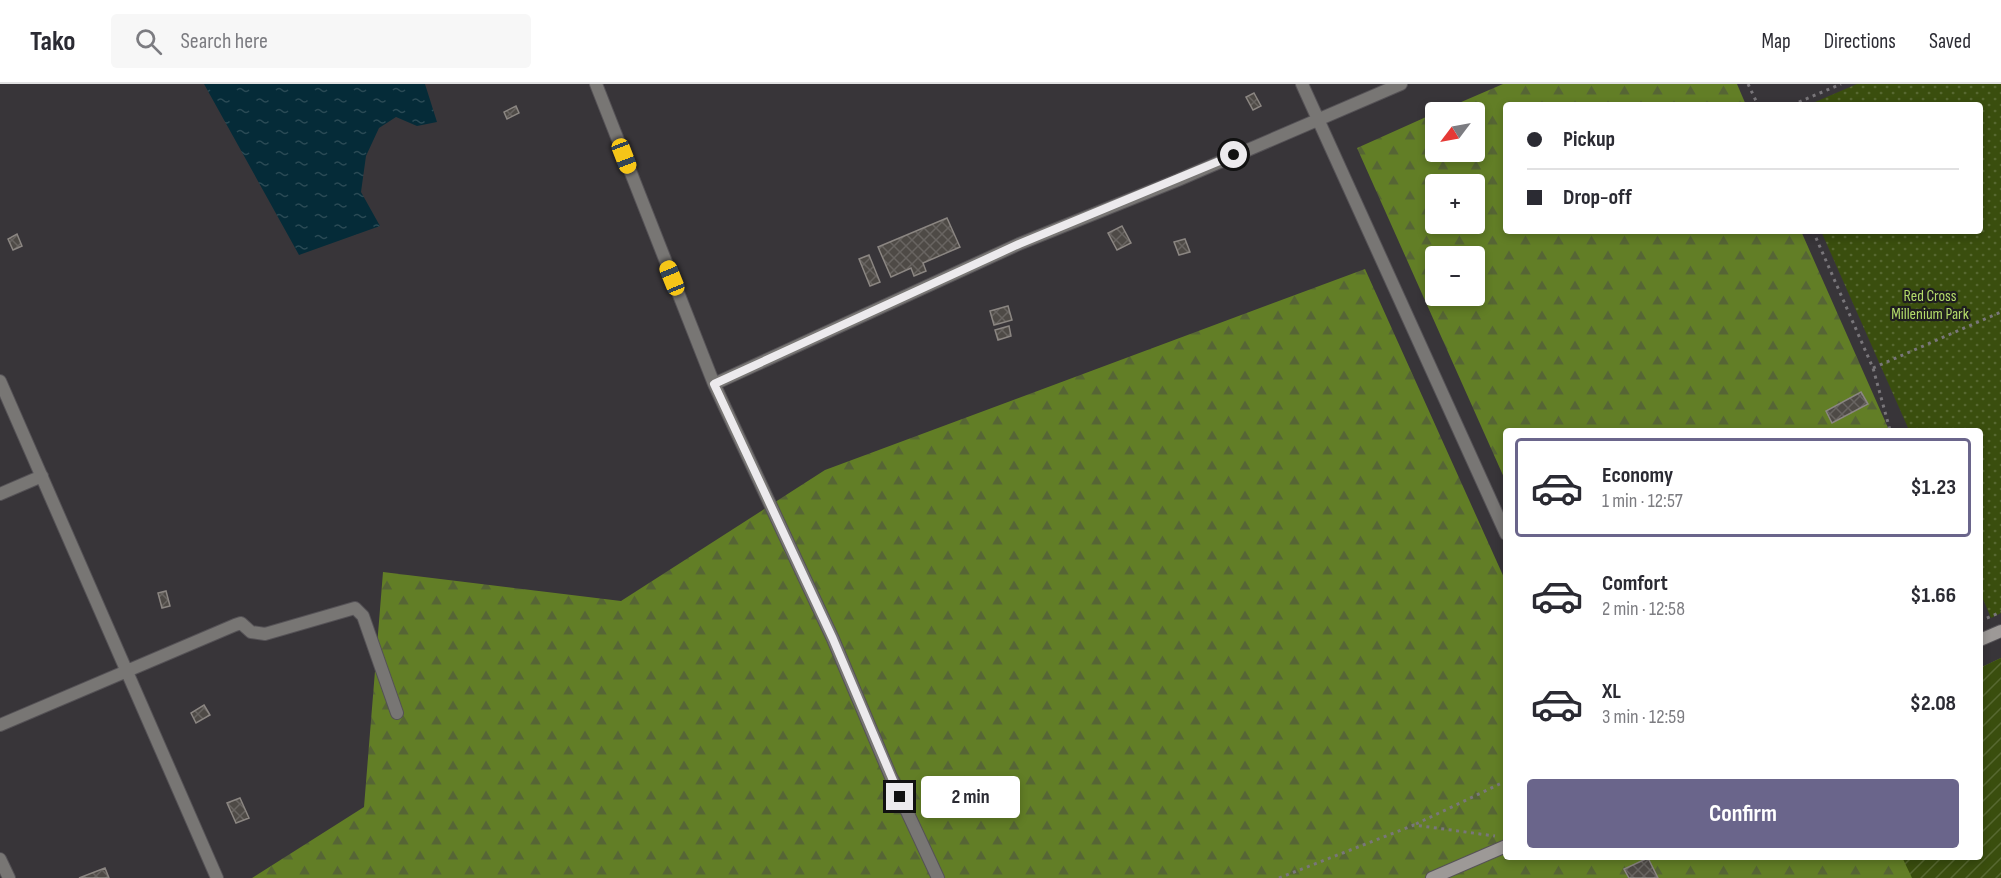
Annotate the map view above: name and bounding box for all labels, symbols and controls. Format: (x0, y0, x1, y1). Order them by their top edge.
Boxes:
search box (111, 14, 531, 68)
text: Tako (30, 25, 75, 58)
icon: search (132, 25, 165, 58)
text: Search here (180, 28, 268, 55)
text: Map (1761, 29, 1791, 54)
text: Directions (1824, 29, 1896, 54)
text: Saved (1929, 29, 1971, 54)
north arrow (1425, 102, 1485, 162)
map controls (1425, 102, 1485, 306)
text: Pickup (1563, 126, 1615, 153)
car (609, 136, 639, 176)
route start (1220, 141, 1247, 168)
button: + (1425, 174, 1485, 234)
text: Drop-off (1563, 184, 1632, 211)
button: − (1425, 246, 1485, 306)
car (657, 258, 687, 298)
park label: Red Cross Millenium Park (1891, 287, 1969, 324)
icon: car (1530, 461, 1584, 515)
text: Economy (1602, 462, 1673, 489)
text: $1.23 (1911, 474, 1956, 501)
text: 1 min · 12:57 (1602, 489, 1683, 513)
icon: car (1530, 569, 1584, 623)
text: Comfort (1602, 570, 1668, 597)
text: $1.66 (1910, 582, 1956, 609)
text: 2 min · 12:58 (1602, 597, 1685, 621)
icon: car (1530, 677, 1584, 731)
text: XL (1602, 678, 1621, 705)
text: $2.08 (1910, 690, 1956, 717)
text: 3 min · 12:59 (1602, 705, 1685, 729)
callout: 2 min (921, 776, 1020, 818)
button: Confirm (1527, 779, 1959, 848)
route end (886, 783, 913, 810)
text: 2 min (951, 785, 990, 809)

